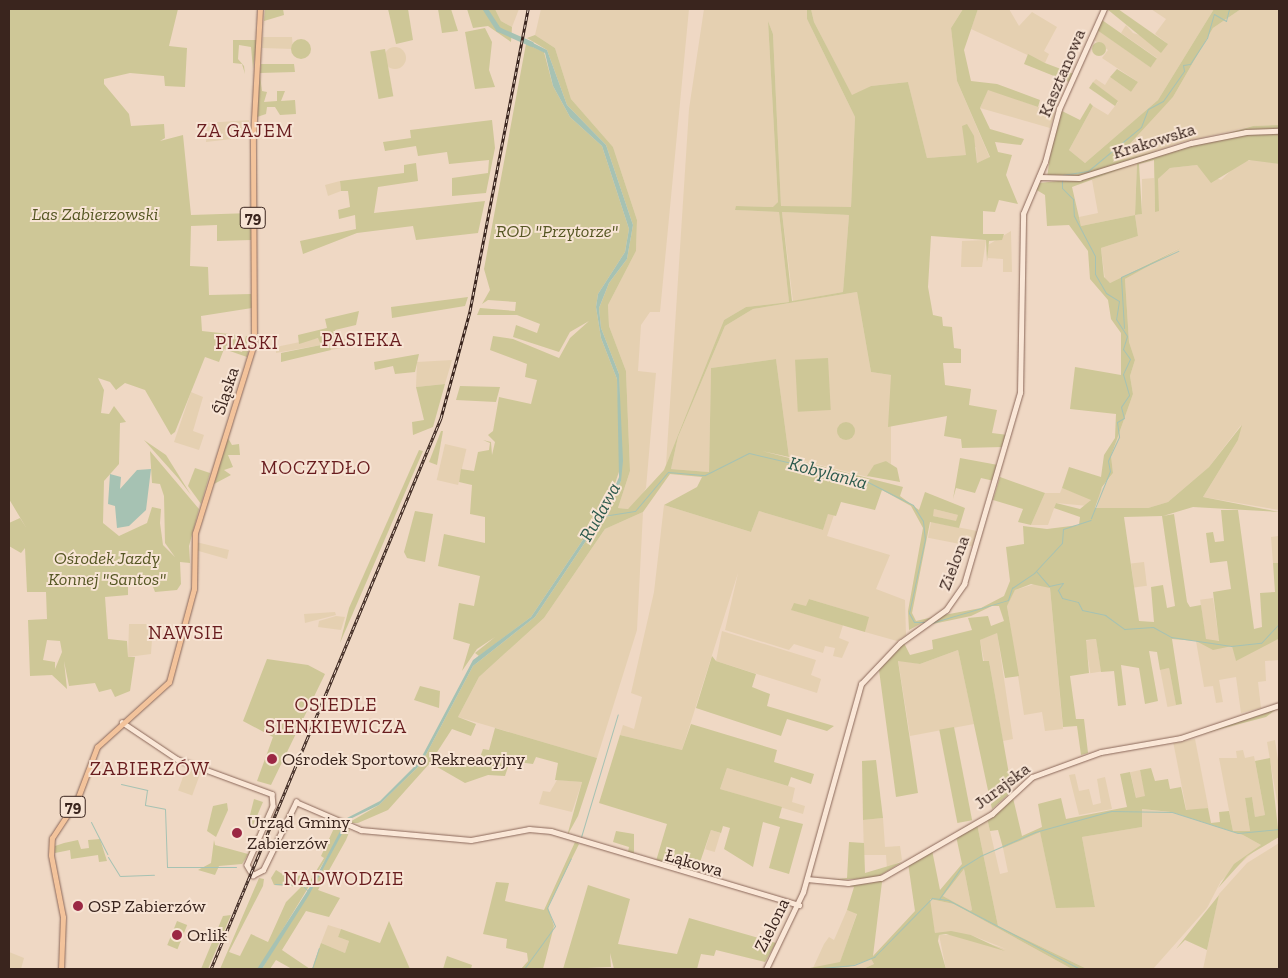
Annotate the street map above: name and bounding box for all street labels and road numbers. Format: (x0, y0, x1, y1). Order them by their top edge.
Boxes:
street label: Kasztanowa (1034, 26, 1090, 120)
street label: Krakowska (1110, 118, 1198, 164)
road number: 79 (239, 204, 267, 232)
street label: Śląska (208, 364, 244, 418)
street label: Zielona (934, 533, 974, 593)
street label: Jurajska (970, 758, 1034, 814)
road number: 79 (59, 794, 87, 820)
street label: Łąkowa (663, 844, 725, 882)
street label: Zielona (750, 895, 794, 955)

